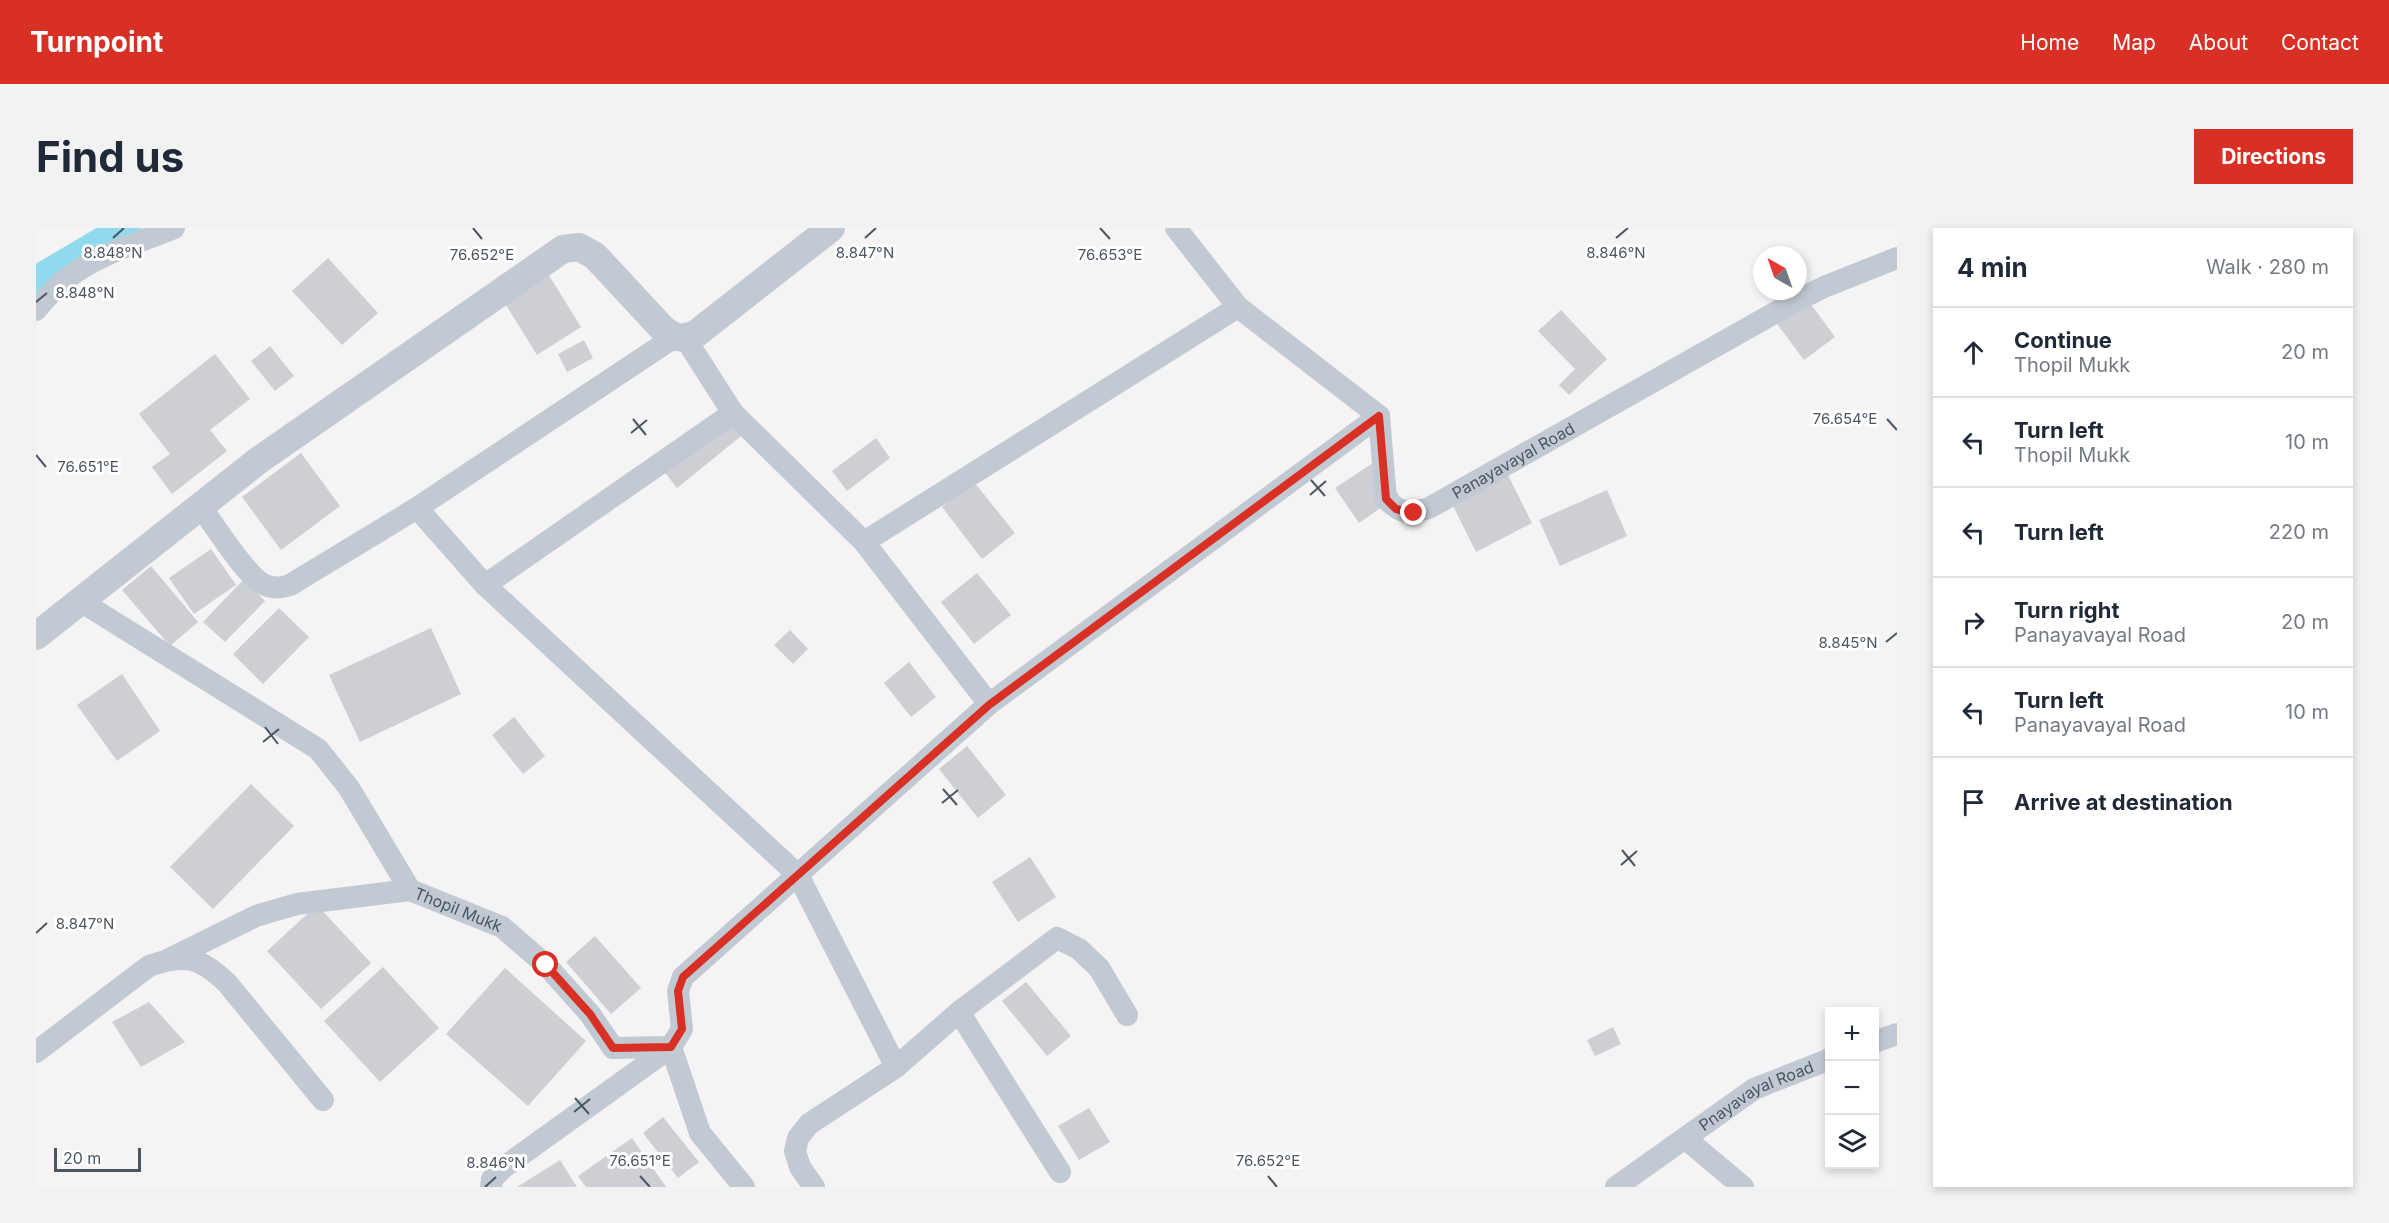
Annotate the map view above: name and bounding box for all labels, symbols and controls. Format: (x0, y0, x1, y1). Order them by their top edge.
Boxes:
text: Turnpoint (30, 25, 163, 59)
text: Home (2020, 30, 2079, 55)
text: Map (2112, 30, 2156, 55)
text: About (2189, 30, 2248, 55)
text: Contact (2281, 30, 2359, 55)
button: Directions (2194, 129, 2353, 184)
text: Find us (36, 131, 184, 182)
text: 8.848°N (83, 243, 143, 262)
text: 8.847°N (836, 243, 894, 262)
text: 8.846°N (1586, 243, 1646, 262)
text: 76.652°E (450, 245, 514, 264)
text: 76.653°E (1078, 245, 1142, 264)
north arrow (1753, 246, 1807, 300)
text: 4 min (1957, 252, 2028, 283)
text: Walk · 280 m (2206, 255, 2329, 279)
text: 8.848°N (55, 283, 115, 302)
text: Continue (2014, 327, 2112, 353)
icon: ahead (1957, 336, 1990, 369)
text: 20 m (2281, 340, 2329, 364)
text: Thopil Mukk (2014, 353, 2130, 377)
text: 76.654°E (1813, 409, 1877, 428)
text: Turn left (2014, 417, 2104, 443)
street label: Panayavayal Road (1448, 418, 1578, 503)
icon: left (1957, 426, 1990, 459)
text: 10 m (2285, 430, 2329, 454)
text: Thopil Mukk (2014, 443, 2130, 467)
text: 76.651°E (57, 457, 119, 476)
route end (1400, 499, 1426, 525)
icon: left (1957, 516, 1990, 549)
text: Turn left (2014, 519, 2104, 545)
text: 220 m (2269, 520, 2329, 544)
text: Turn right (2014, 597, 2120, 623)
icon: right (1957, 606, 1990, 639)
text: 20 m (2281, 610, 2329, 634)
text: Panayavayal Road (2014, 623, 2186, 647)
text: 8.845°N (1818, 633, 1878, 652)
text: Turn left (2014, 687, 2104, 713)
icon: left (1957, 696, 1990, 729)
text: 10 m (2285, 700, 2329, 724)
text: Panayavayal Road (2014, 713, 2186, 737)
icon: arrive (1957, 786, 1990, 819)
text: Arrive at destination (2014, 789, 2233, 815)
street label: Thopil Mukk (411, 883, 505, 936)
text: 8.847°N (56, 914, 114, 933)
route start (532, 951, 558, 977)
map controls (1825, 1007, 1879, 1169)
button: + (1825, 1007, 1879, 1061)
street label: Pnayavayal Road (1695, 1057, 1816, 1135)
button: − (1825, 1061, 1879, 1115)
button: layers (1825, 1115, 1879, 1169)
scale bar (54, 1145, 141, 1172)
text: 20 m (63, 1148, 101, 1168)
text: 76.651°E (609, 1151, 671, 1170)
text: 76.652°E (1236, 1151, 1300, 1170)
text: 8.846°N (466, 1153, 526, 1172)

